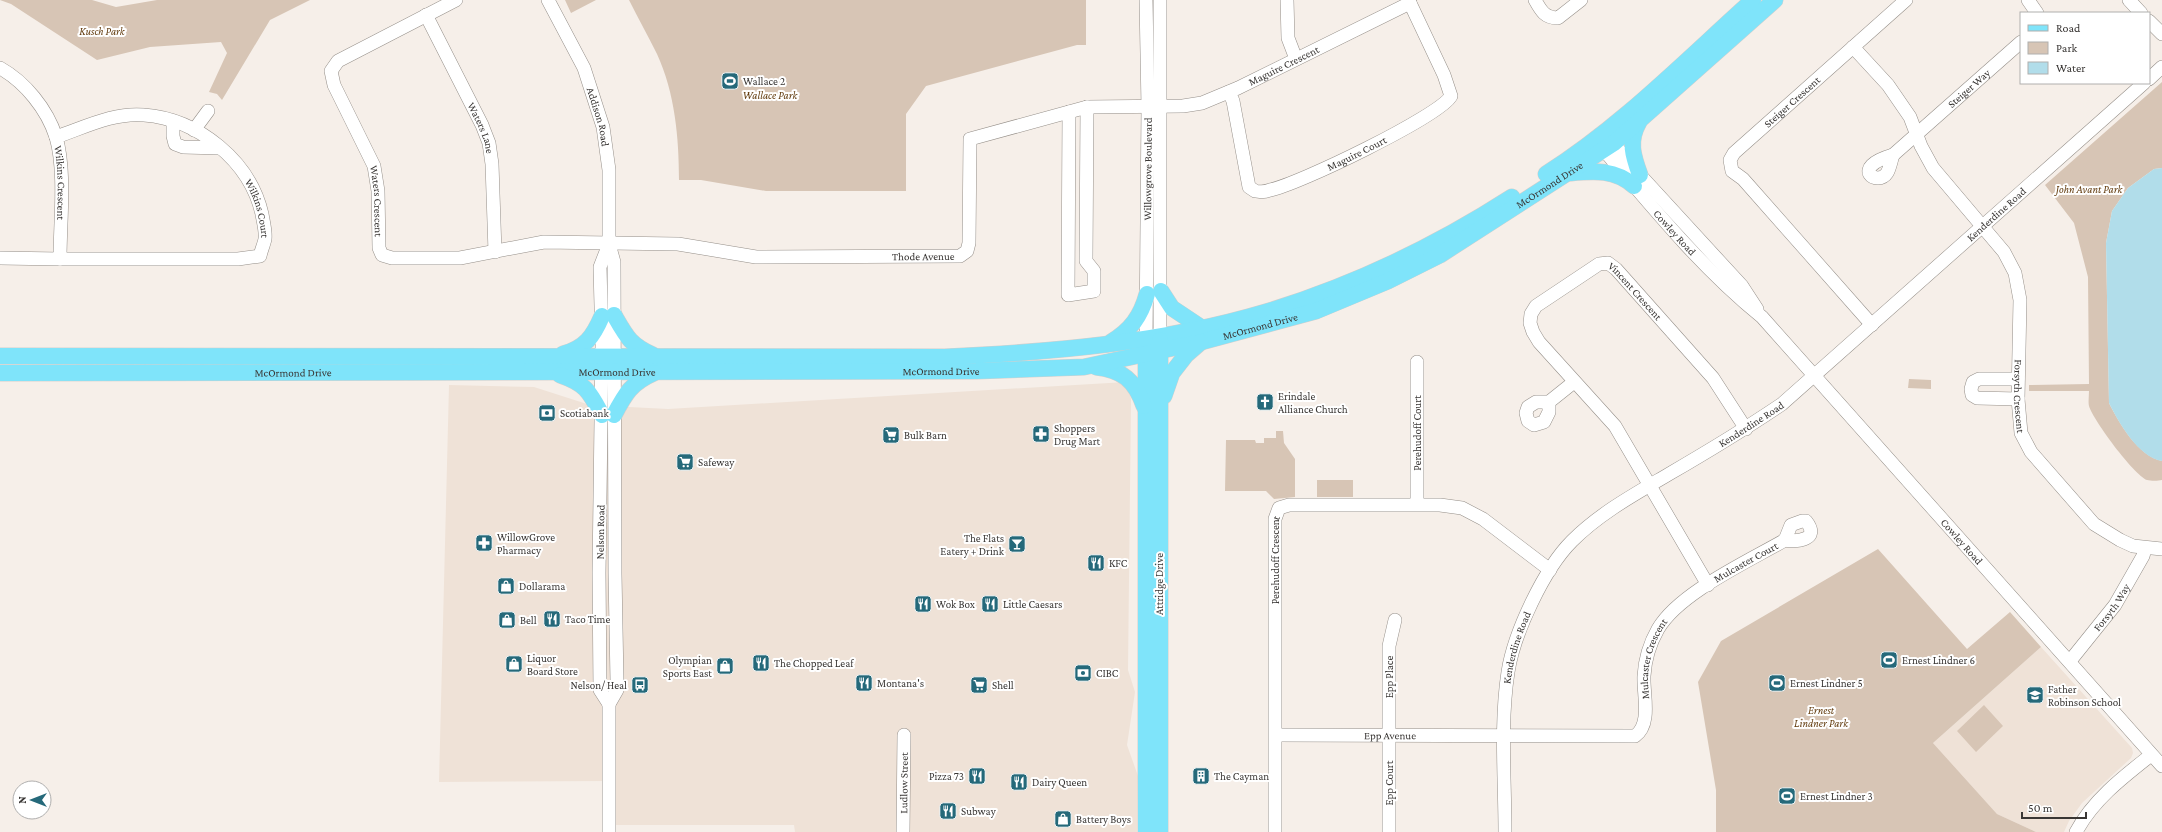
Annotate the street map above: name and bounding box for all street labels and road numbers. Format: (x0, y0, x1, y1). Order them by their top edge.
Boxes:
street label: Maguire Crescent (1246, 43, 1321, 88)
street label: Steiger Way (1945, 66, 1994, 110)
street label: Steiger Crescent (1761, 73, 1822, 130)
street label: Addison Road (585, 86, 612, 147)
street label: Waters Lane (465, 100, 496, 155)
street label: Willowgrove Boulevard (1141, 117, 1154, 221)
street label: Maguire Court (1325, 133, 1389, 173)
street label: Wilkins Crescent (52, 145, 68, 221)
street label: McOrmond Drive (1514, 159, 1585, 211)
street label: Waters Crescent (368, 165, 385, 237)
street label: Wilkins Court (243, 177, 271, 238)
street label: Kenderdine Road (1964, 185, 2028, 244)
street label: Cowley Road (1651, 207, 1699, 258)
street label: Thode Avenue (892, 250, 955, 262)
street label: Vincent Crescent (1606, 259, 1665, 323)
street label: McOrmond Drive (1221, 310, 1299, 342)
street label: Forsyth Crescent (2011, 359, 2027, 434)
street label: McOrmond Drive (902, 365, 980, 377)
street label: McOrmond Drive (254, 366, 332, 378)
street label: McOrmond Drive (578, 366, 656, 378)
street label: Perehudoff Court (1411, 395, 1423, 471)
street label: Kenderdine Road (1716, 399, 1786, 449)
street label: Nelson Road (594, 504, 606, 560)
street label: Perehudoff Crescent (1269, 514, 1282, 604)
street label: Cowley Road (1938, 516, 1986, 567)
street label: Mulcaster Court (1711, 539, 1780, 585)
street label: Attridge Drive (1153, 553, 1166, 615)
street label: Forsyth Way (2091, 581, 2133, 633)
street label: Kenderdine Road (1500, 609, 1533, 684)
street label: Mulcaster Crescent (1638, 615, 1670, 700)
street label: Epp Place (1383, 656, 1396, 698)
street label: Epp Avenue (1364, 729, 1416, 742)
street label: Ludlow Street (897, 752, 910, 814)
street label: Epp Court (1383, 760, 1396, 805)

